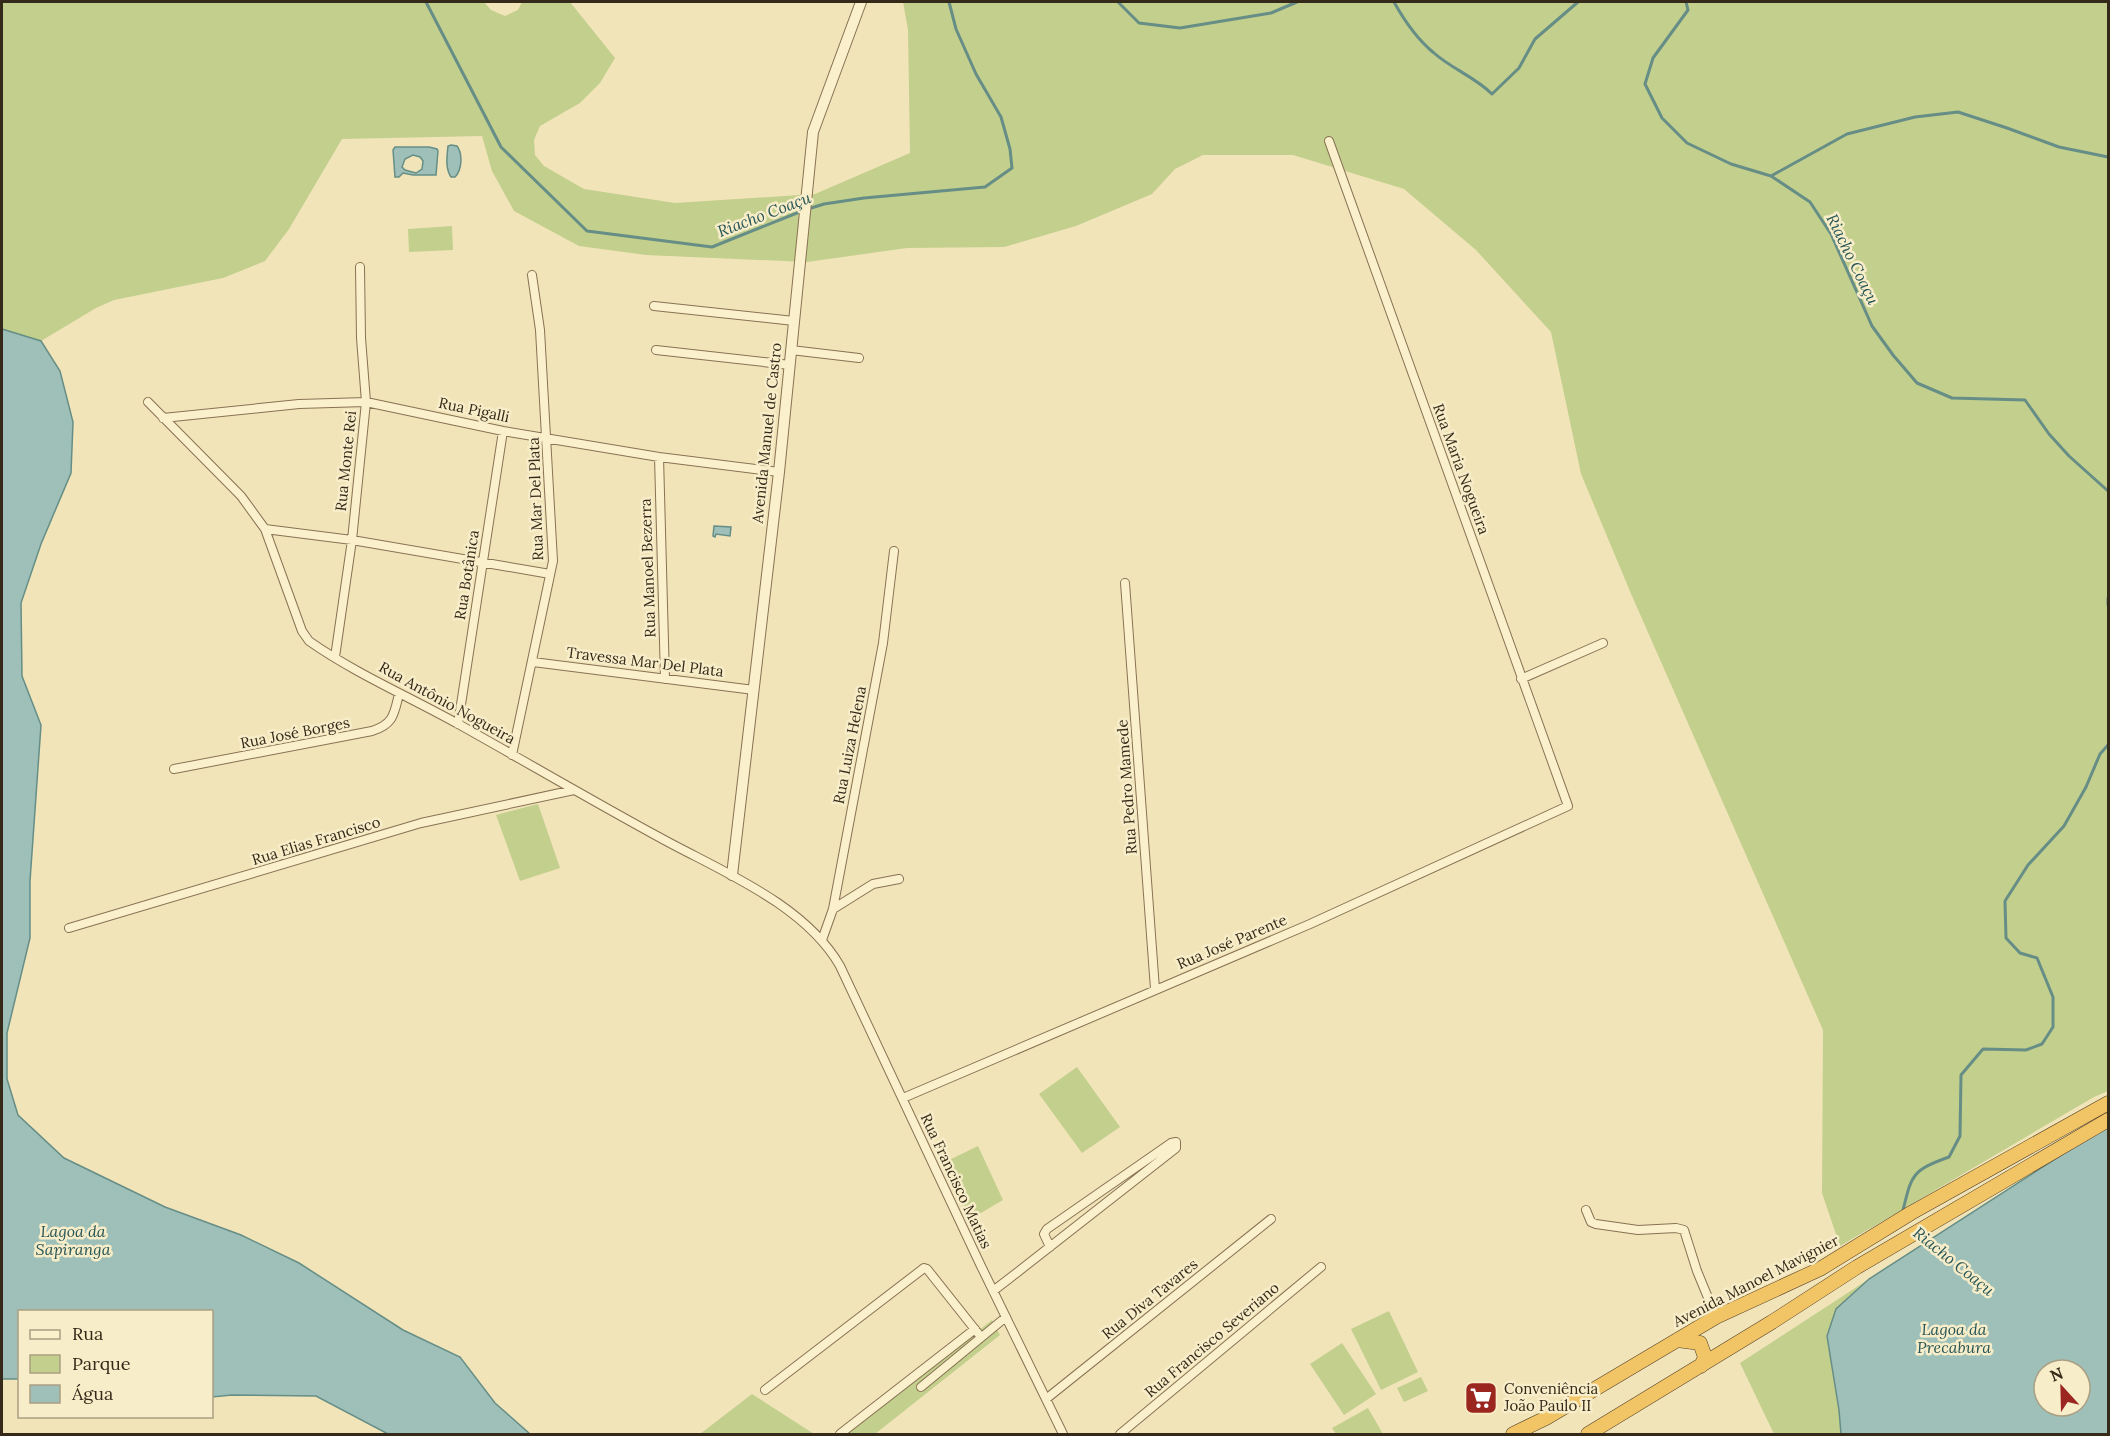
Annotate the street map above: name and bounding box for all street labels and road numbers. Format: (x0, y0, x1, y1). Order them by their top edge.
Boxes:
street label: Avenida Manuel de Castro (747, 341, 785, 525)
street label: Rua Pigalli (437, 393, 511, 426)
street label: Rua Maria Nogueira (1429, 401, 1494, 537)
street label: Rua Monte Rei (331, 410, 360, 512)
street label: Rua Mar Del Plata (524, 437, 547, 561)
street label: Rua Manoel Bezerra (636, 498, 659, 638)
street label: Rua Botânica (450, 528, 483, 621)
street label: Travessa Mar Del Plata (565, 642, 725, 681)
street label: Rua Antônio Nogueira (376, 657, 519, 748)
street label: Rua Luiza Helena (829, 684, 870, 806)
street label: Rua José Borges (239, 713, 351, 752)
street label: Rua Pedro Mamede (1112, 719, 1141, 855)
street label: Rua Elias Francisco (249, 812, 383, 869)
street label: Rua José Parente (1174, 910, 1290, 973)
street label: Rua Francisco Matias (917, 1110, 996, 1252)
street label: Avenida Manoel Mavignier (1669, 1230, 1842, 1331)
street label: Rua Diva Tavares (1098, 1254, 1202, 1343)
street label: Rua Francisco Severiano (1141, 1278, 1283, 1401)

